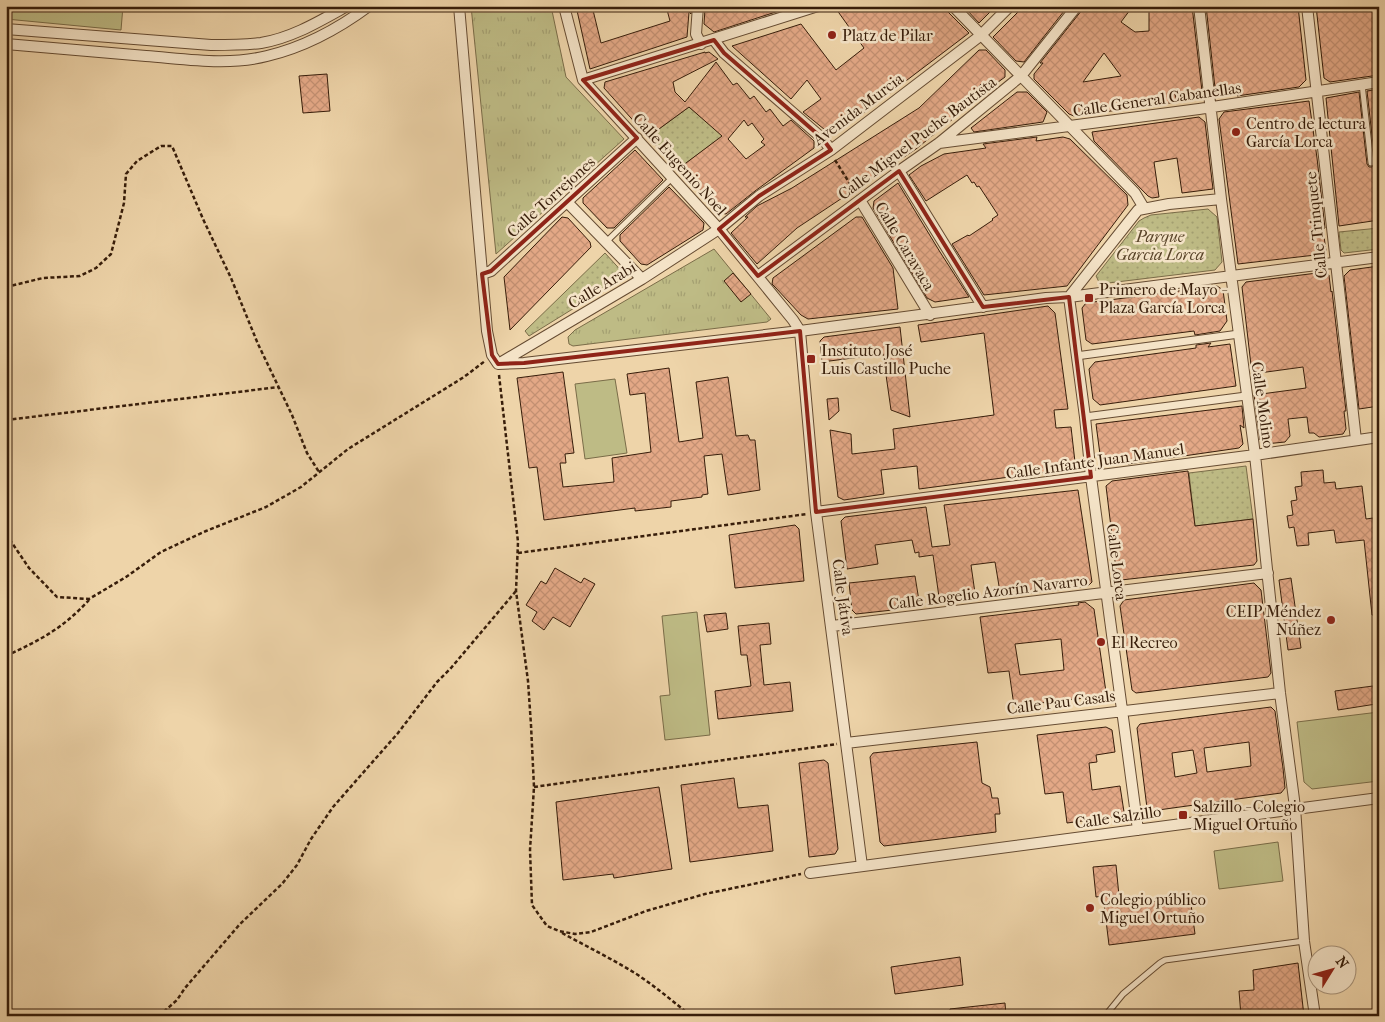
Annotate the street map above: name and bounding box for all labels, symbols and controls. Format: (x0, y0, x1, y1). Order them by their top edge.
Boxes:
place label: Platz de Pilar (842, 26, 933, 45)
marker: Platz de Pilar (826, 29, 838, 41)
street label: Avenida Murcia (808, 68, 908, 150)
street label: Calle Miguel Puche Bautista (834, 72, 1000, 204)
street label: Calle General Cabanellas (1072, 78, 1243, 120)
street label: Calle Eugenio Noel (629, 109, 731, 220)
place label: Centro de lectura García Lorca (1246, 114, 1367, 151)
marker: Centro de lectura García Lorca (1230, 126, 1242, 138)
street label: Calle Torrejones (503, 152, 599, 242)
street label: Calle Trinquete (1301, 170, 1331, 279)
street label: Calle Caravaca (871, 198, 939, 294)
park label: Parque Garcia Lorca (1116, 227, 1204, 264)
street label: Calle Arabi (565, 257, 640, 313)
place label: Primero de Mayo - Plaza García Lorca (1099, 280, 1227, 317)
marker: Primero de Mayo - Plaza García Lorca (1083, 292, 1095, 304)
place label: Instituto José Luis Castillo Puche (821, 341, 951, 378)
marker: Instituto José Luis Castillo Puche (805, 353, 817, 365)
street label: Calle Molino (1248, 361, 1278, 449)
street label: Calle Infante Juan Manuel (1005, 439, 1186, 483)
street label: Calle Lorca (1103, 523, 1131, 602)
street label: Calle Játiva (828, 558, 858, 637)
street label: Calle Rogelio Azorín Navarro (887, 570, 1089, 614)
place label: CEIP Méndez Núñez (1226, 602, 1321, 639)
marker: CEIP Méndez Núñez (1325, 614, 1337, 626)
place label: El Recreo (1111, 633, 1178, 652)
marker: El Recreo (1095, 636, 1107, 648)
street label: Calle Pau Casals (1006, 686, 1117, 718)
place label: Salzillo - Colegio Miguel Ortuño (1193, 797, 1305, 834)
street label: Calle Salzillo (1074, 802, 1162, 832)
marker: Salzillo - Colegio Miguel Ortuño (1177, 809, 1189, 821)
place label: Colegio público Miguel Ortuño (1100, 890, 1206, 927)
marker: Colegio público Miguel Ortuño (1084, 902, 1096, 914)
north arrow (1308, 944, 1358, 994)
text: N (1332, 953, 1352, 972)

